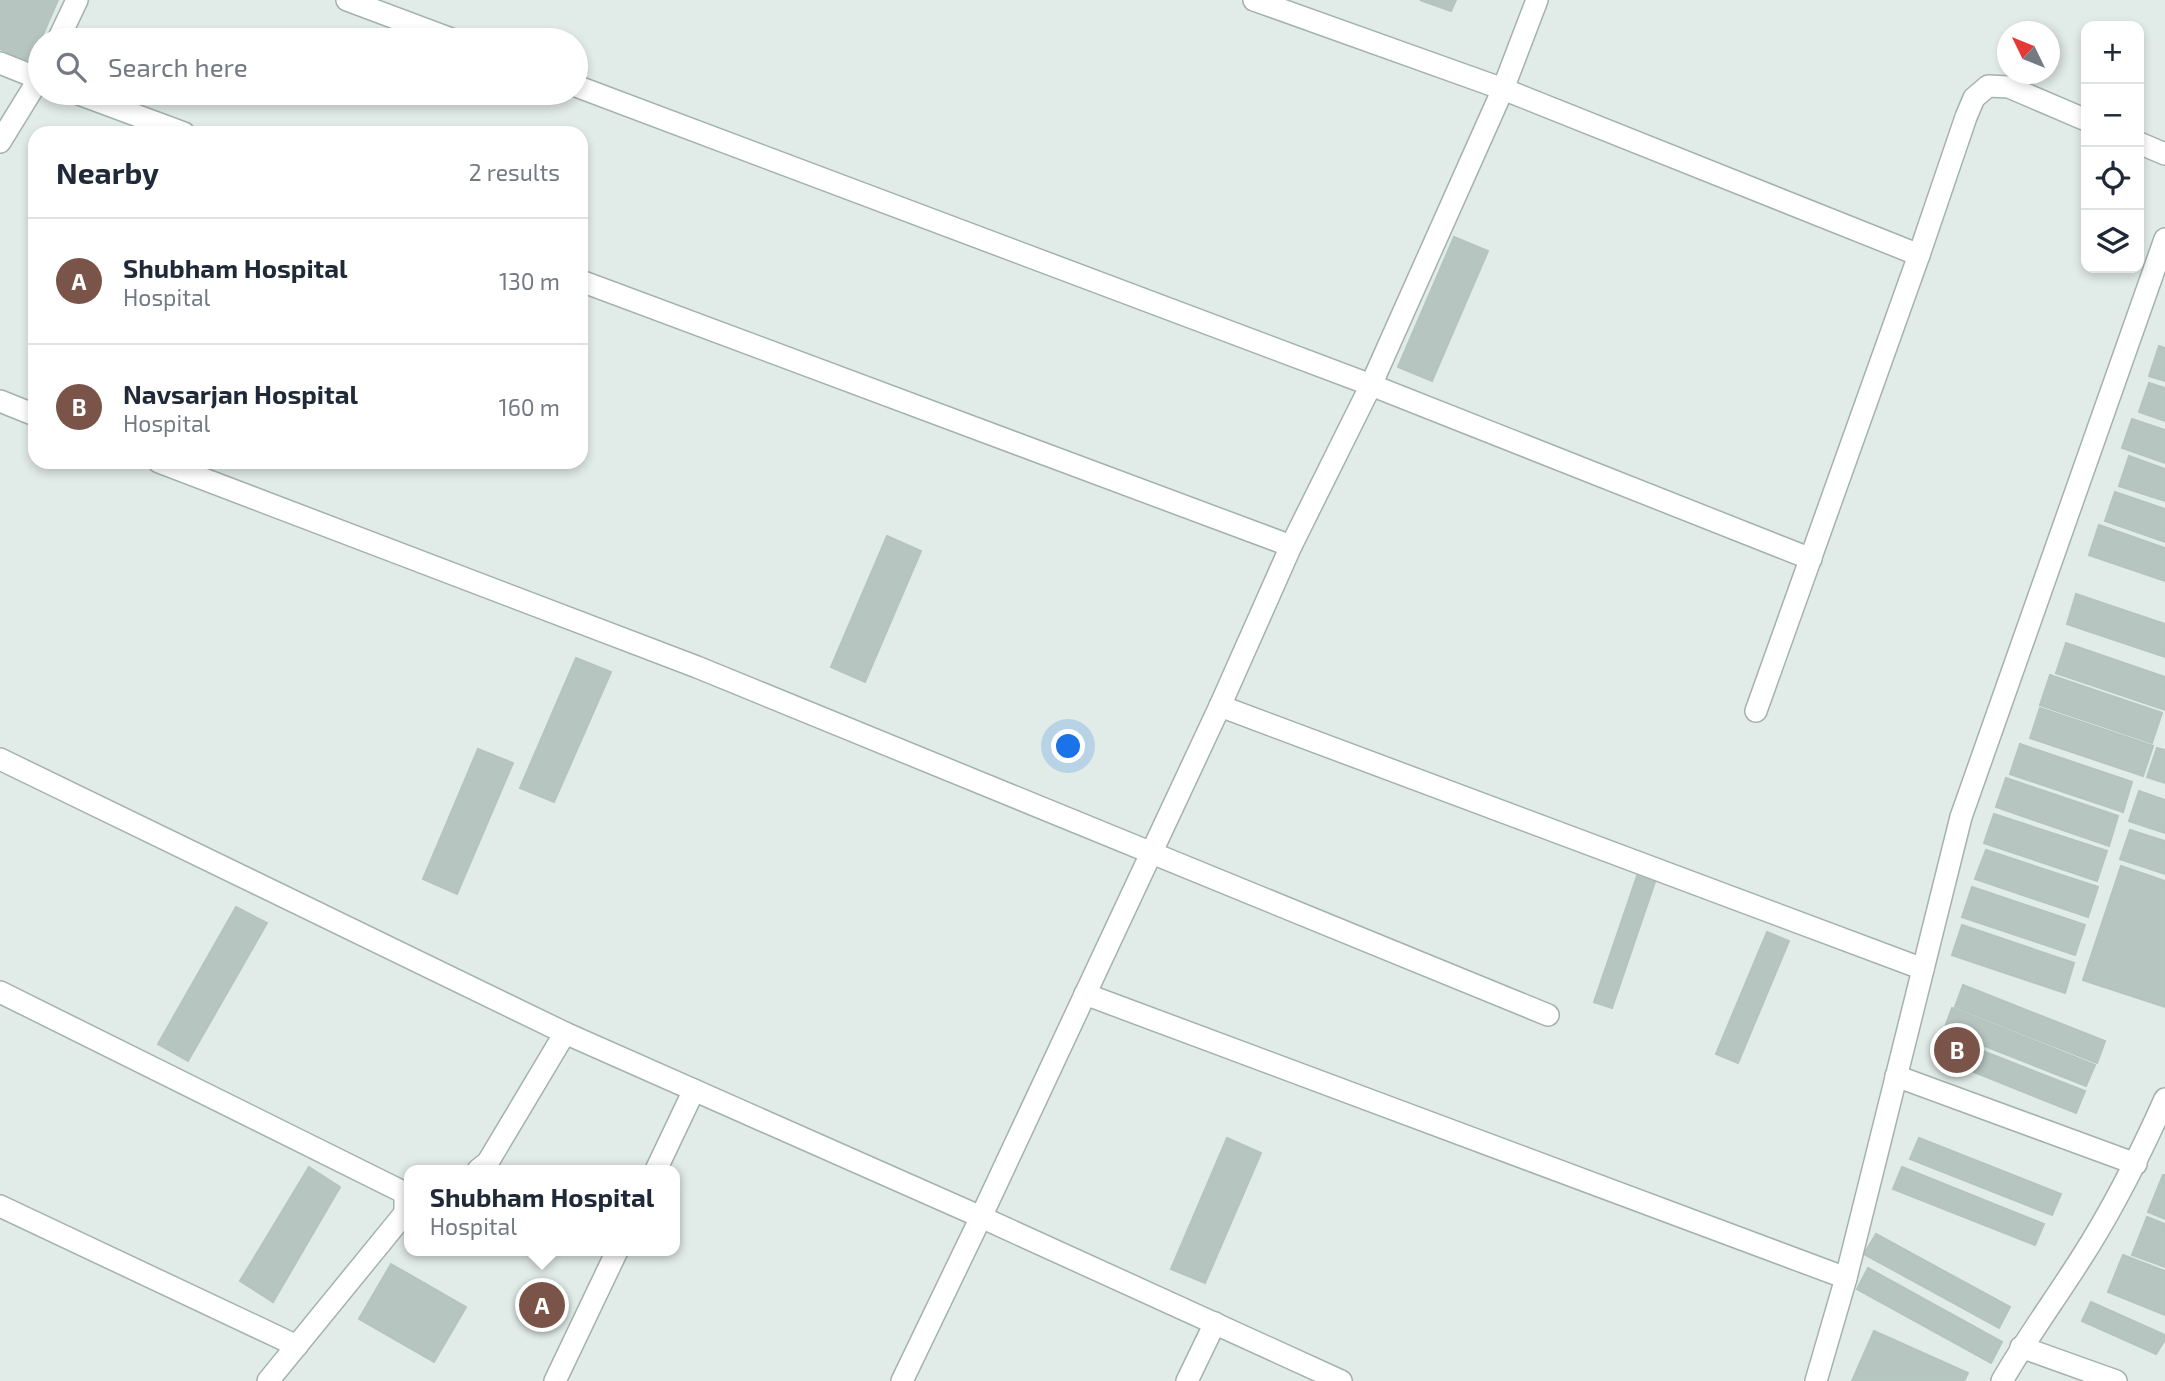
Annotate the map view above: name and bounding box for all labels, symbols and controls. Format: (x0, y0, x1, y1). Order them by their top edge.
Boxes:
north arrow (1997, 21, 2060, 84)
map controls (2081, 21, 2144, 273)
button: + (2081, 21, 2144, 84)
search box (28, 28, 588, 105)
icon: search (52, 48, 90, 86)
text: Search here (108, 51, 248, 82)
button: − (2081, 84, 2144, 147)
button: locate (2081, 147, 2144, 210)
text: Nearby (56, 154, 159, 190)
text: 2 results (469, 158, 560, 186)
button: layers (2081, 210, 2144, 273)
text: Shubham Hospital (123, 252, 348, 283)
text: A (71, 267, 87, 295)
text: 130 m (499, 267, 560, 295)
text: Hospital (123, 283, 210, 311)
text: Navsarjan Hospital (123, 378, 358, 409)
text: B (72, 393, 86, 421)
text: 160 m (499, 393, 560, 421)
text: Hospital (123, 409, 210, 437)
your location (1051, 729, 1085, 763)
pin: B (1934, 1024, 1980, 1076)
popup (404, 1165, 680, 1256)
text: Shubham Hospital (430, 1181, 654, 1212)
text: Hospital (430, 1212, 517, 1240)
pin: A (519, 1279, 565, 1331)

